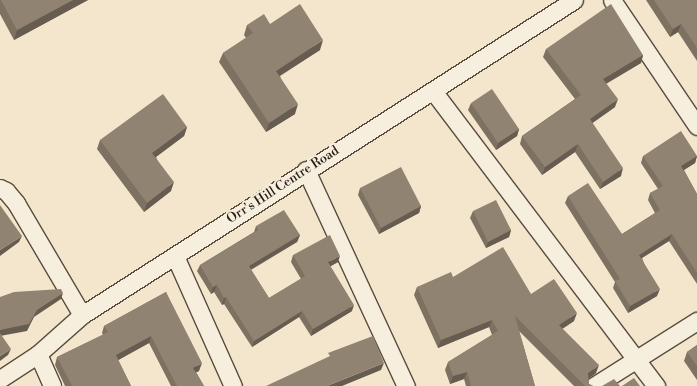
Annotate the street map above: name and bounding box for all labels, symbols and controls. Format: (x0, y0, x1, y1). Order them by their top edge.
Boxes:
street label: Orr's Hill Centre Road (224, 143, 342, 227)

